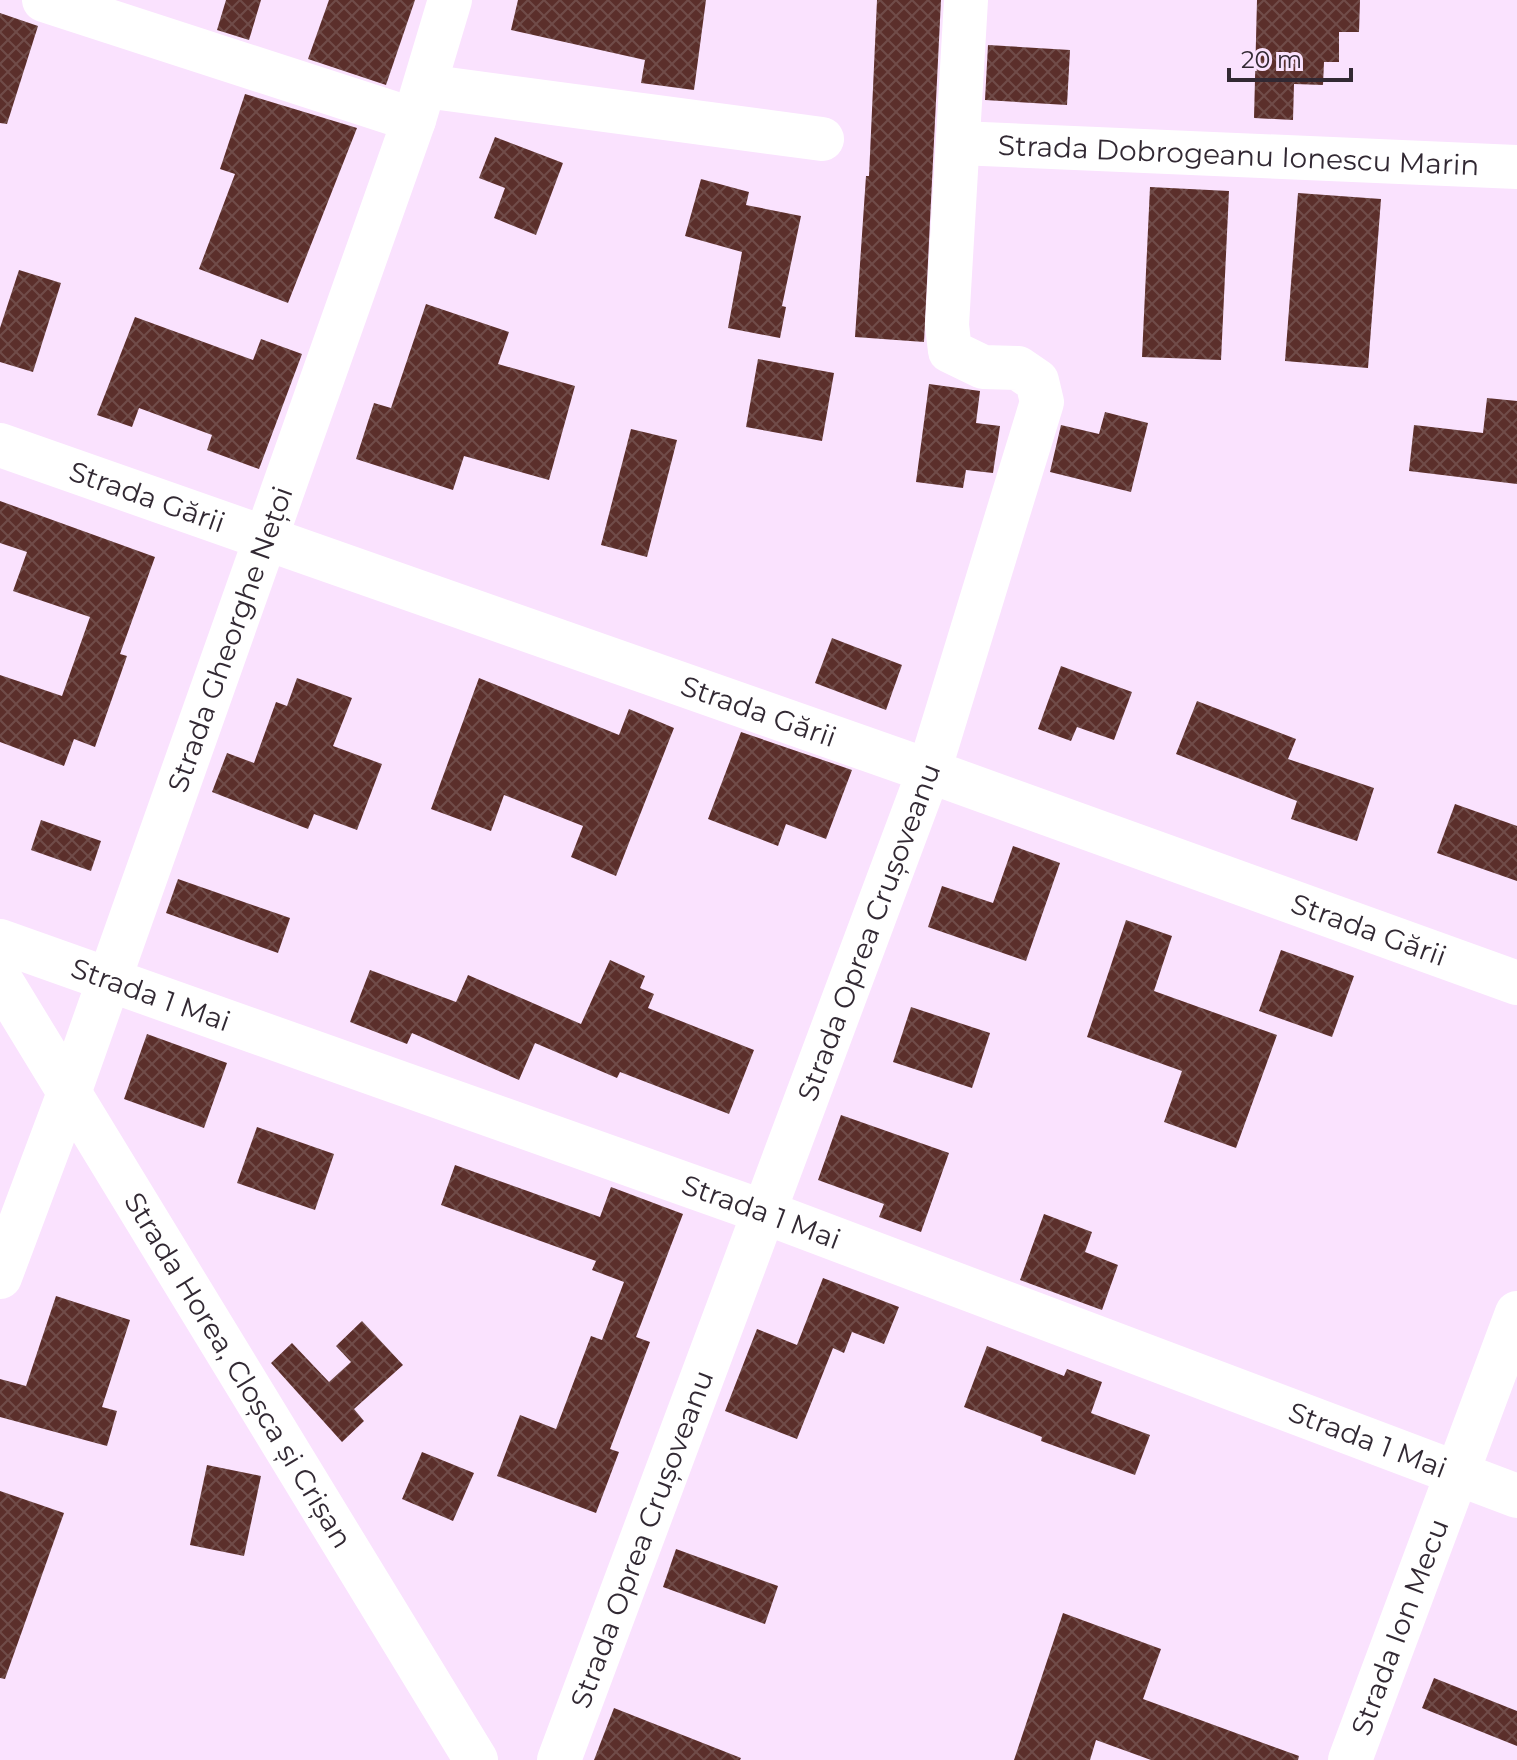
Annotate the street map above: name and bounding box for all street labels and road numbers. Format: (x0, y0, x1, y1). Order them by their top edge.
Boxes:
street label: Strada Dobrogeanu Ionescu Marin (997, 128, 1480, 182)
street label: Strada Gării (65, 454, 229, 540)
street label: Strada Gheorghe Nețoi (160, 482, 300, 797)
street label: Strada Gării (676, 668, 841, 754)
street label: Strada Oprea Crușoveanu (790, 758, 947, 1106)
street label: Strada Gării (1287, 886, 1451, 973)
street label: Strada 1 Mai (67, 951, 235, 1038)
street label: Strada 1 Mai (677, 1167, 845, 1256)
street label: Strada Horea, Cloșca și Crișan (117, 1186, 360, 1554)
street label: Strada Oprea Crușoveanu (563, 1365, 720, 1713)
street label: Strada 1 Mai (1284, 1394, 1452, 1485)
street label: Strada Ion Mecu (1344, 1514, 1456, 1740)

